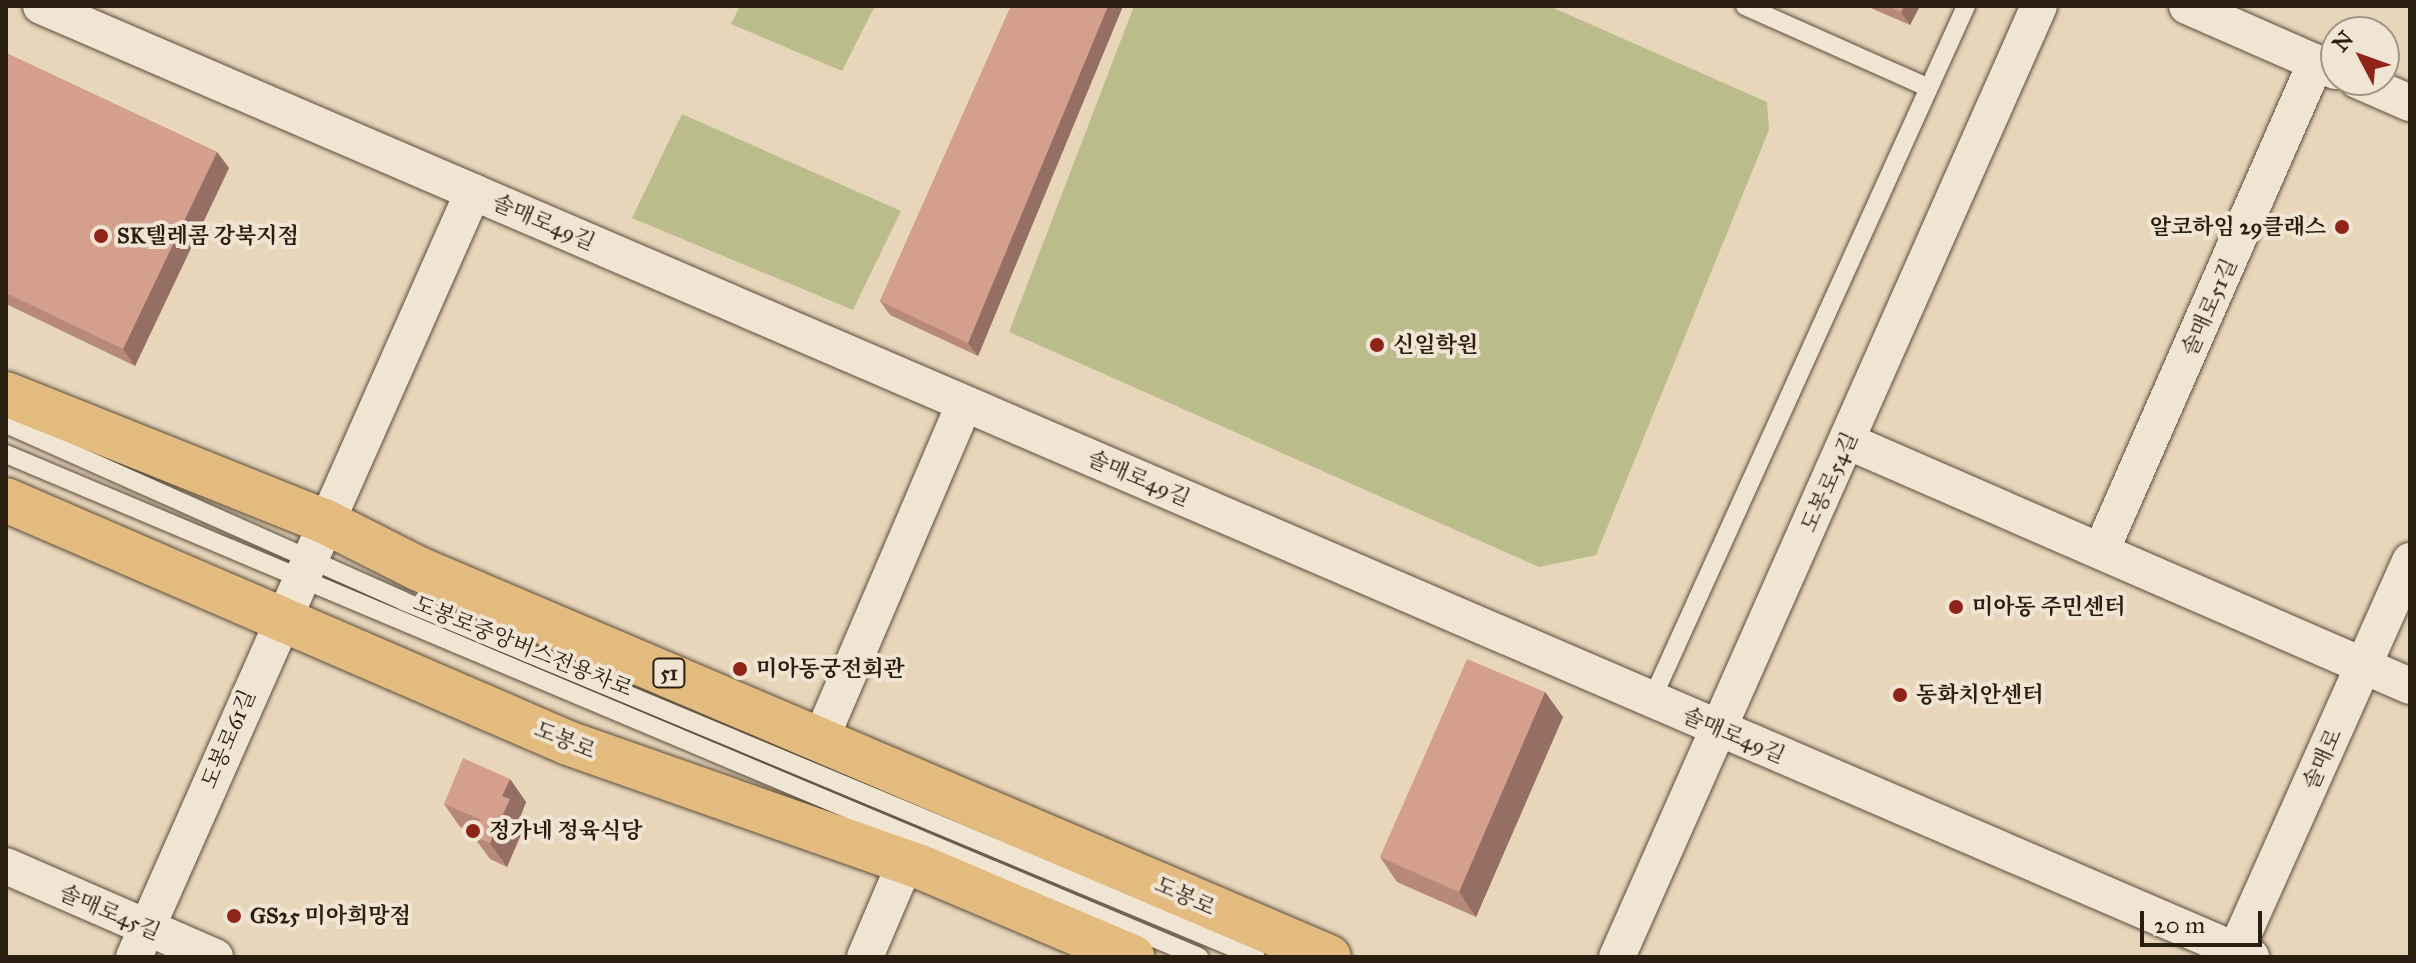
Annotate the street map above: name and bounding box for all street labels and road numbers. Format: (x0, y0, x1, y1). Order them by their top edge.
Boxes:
street label: 솔매로49길 (489, 189, 599, 255)
street label: 솔매로51길 (2176, 254, 2242, 360)
street label: 도봉로54길 (1795, 428, 1863, 536)
street label: 솔매로49길 (1084, 445, 1194, 511)
street label: 도봉로중앙버스전용차로 (410, 590, 636, 702)
road number: 51 (651, 657, 687, 689)
street label: 도봉로61길 (195, 686, 261, 792)
street label: 솔매로49길 (1679, 702, 1789, 768)
street label: 도봉로 (530, 716, 600, 764)
street label: 솔매로 (2297, 725, 2347, 793)
street label: 도봉로 (1151, 871, 1219, 921)
street label: 솔매로45길 (55, 879, 165, 945)

